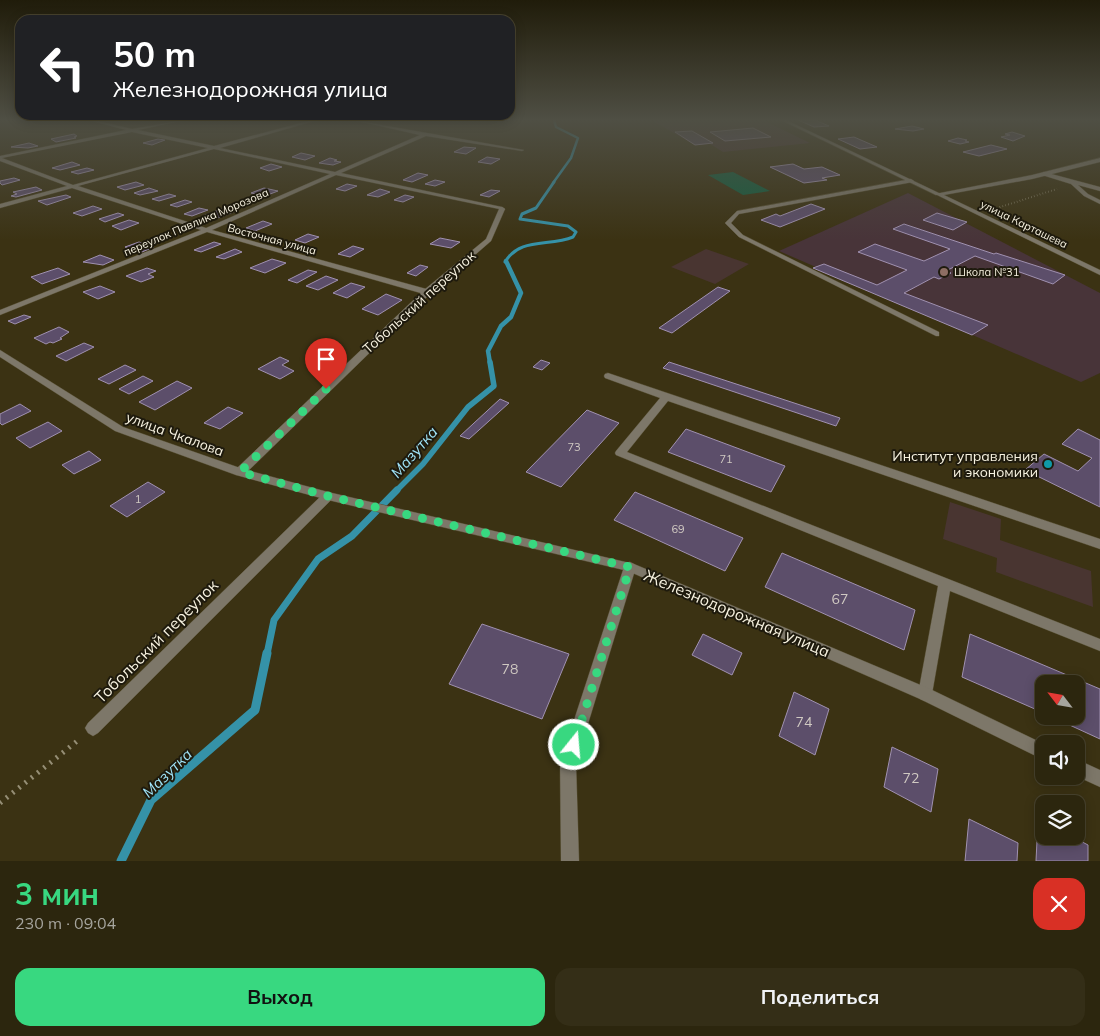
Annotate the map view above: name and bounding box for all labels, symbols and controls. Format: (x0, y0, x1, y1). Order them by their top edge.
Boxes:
text: 50 m (113, 32, 196, 76)
icon: left (30, 35, 95, 100)
text: Железнодорожная улица (113, 75, 388, 103)
street label: переулок Павлика Морозова (121, 185, 271, 259)
street label: улица Карташева (978, 197, 1070, 251)
street label: Восточная улица (226, 220, 318, 258)
street label: Тобольский переулок (359, 246, 480, 357)
place label: Школа №31 (954, 265, 1019, 279)
marker: Школа №31 (938, 266, 950, 278)
pin (305, 338, 347, 389)
icon: arrive (312, 345, 340, 373)
street label: улица Чкалова (124, 408, 226, 460)
water label: Мазутка (387, 422, 441, 482)
house number: 73 (567, 440, 581, 454)
place label: Институт управления и экономики (892, 447, 1038, 481)
house number: 71 (719, 452, 733, 466)
marker: Институт управления и экономики (1042, 458, 1054, 470)
house number: 1 (135, 492, 141, 506)
house number: 69 (671, 522, 685, 536)
street label: Железнодорожная улица (641, 565, 833, 661)
street label: Тобольский переулок (90, 575, 222, 707)
house number: 67 (832, 590, 848, 608)
house number: 78 (502, 660, 518, 678)
north arrow (1035, 675, 1085, 725)
map controls (1035, 675, 1085, 845)
house number: 74 (796, 713, 813, 731)
position arrow (547, 718, 599, 770)
button: sound (1035, 735, 1085, 785)
water label: Мазутка (138, 745, 196, 801)
house number: 72 (903, 769, 919, 787)
button: layers (1035, 795, 1085, 845)
text: 3 мин (15, 875, 99, 913)
button: close (1033, 878, 1085, 930)
text: 230 m · 09:04 (15, 913, 116, 933)
button: Выход (15, 968, 545, 1026)
button: Поделиться (555, 968, 1085, 1026)

